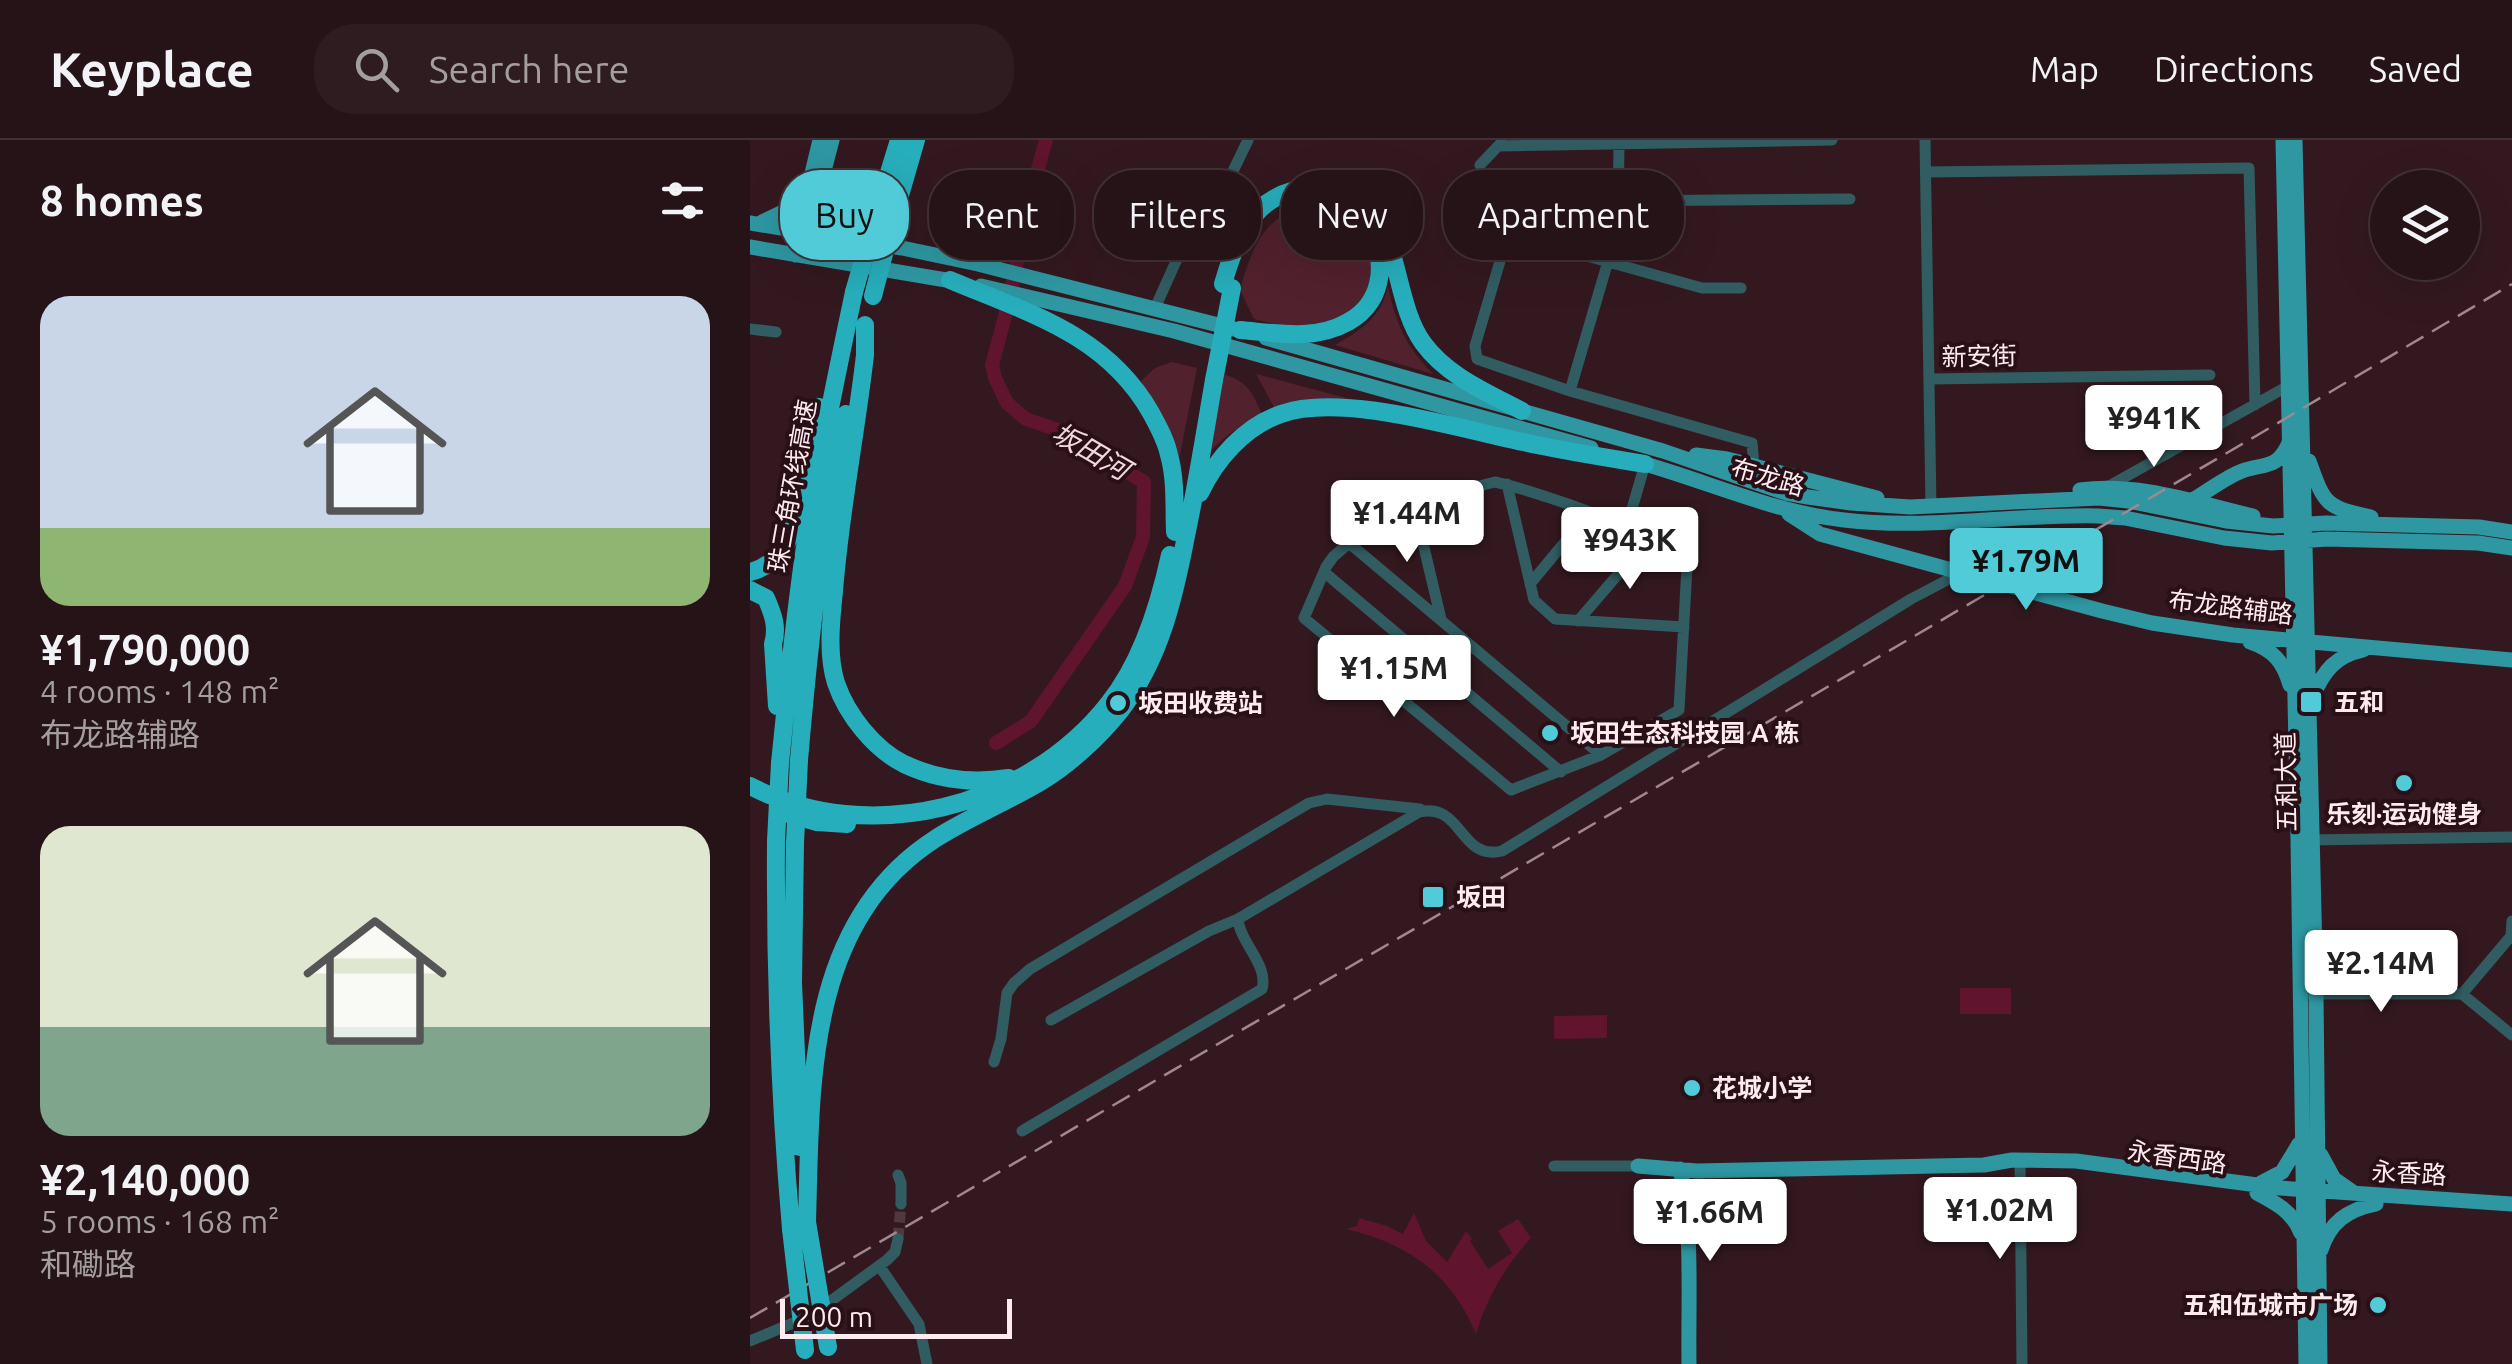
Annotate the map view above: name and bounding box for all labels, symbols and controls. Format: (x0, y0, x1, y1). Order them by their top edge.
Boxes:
search box (314, 24, 1014, 114)
text: Keyplace (50, 42, 254, 96)
icon: search (349, 42, 404, 97)
text: Search here (429, 48, 630, 90)
text: Map (2030, 49, 2099, 89)
text: Directions (2154, 49, 2314, 89)
text: Saved (2369, 49, 2462, 89)
chip: Buy (780, 170, 909, 260)
chip: Rent (929, 170, 1074, 260)
chip: Filters (1094, 170, 1261, 260)
chip: New (1281, 170, 1423, 260)
chip: Apartment (1443, 170, 1684, 260)
map controls (2370, 170, 2480, 280)
button: layers (2370, 170, 2480, 280)
icon: filters (655, 173, 710, 228)
text: 8 homes (40, 177, 204, 224)
street label: 新安街 (1941, 341, 2017, 371)
icon: home (285, 361, 465, 541)
pin: ¥941K (2084, 385, 2224, 470)
street label: 珠三角环线高速 (763, 397, 821, 575)
text: ¥941K (2107, 399, 2201, 435)
water label: 坂田河 (1047, 416, 1140, 487)
street label: 布龙路 (1728, 453, 1808, 501)
pin: ¥1.44M (1326, 480, 1488, 565)
text: ¥1.44M (1353, 494, 1461, 530)
pin: ¥943K (1560, 507, 1700, 592)
text: ¥943K (1583, 521, 1677, 557)
pin: ¥1.79M (1945, 528, 2107, 613)
text: ¥1.79M (1972, 542, 2080, 578)
street label: 布龙路辅路 (2167, 585, 2295, 629)
text: ¥1,790,000 (40, 626, 250, 673)
pin: ¥1.15M (1313, 635, 1475, 720)
text: ¥1.15M (1340, 649, 1448, 685)
text: 4 rooms · 148 m² (40, 673, 280, 709)
place label: 五和 (2334, 688, 2384, 716)
place label: 坂田收费站 (1138, 689, 1263, 717)
marker: 五和 (2298, 689, 2324, 715)
marker: 坂田收费站 (1107, 692, 1129, 714)
text: 布龙路辅路 (40, 716, 200, 752)
place label: 坂田生态科技园 A 栋 (1570, 719, 1799, 747)
marker: 坂田生态科技园 A 栋 (1539, 722, 1561, 744)
street label: 五和大道 (2271, 732, 2301, 832)
marker: 乐刻·运动健身 (2393, 772, 2415, 794)
place label: 乐刻·运动健身 (2326, 800, 2482, 828)
place label: 坂田 (1456, 883, 1506, 911)
marker: 坂田 (1420, 884, 1446, 910)
icon: home (285, 891, 465, 1071)
pin: ¥2.14M (2300, 930, 2462, 1015)
text: ¥2.14M (2327, 944, 2435, 980)
place label: 花城小学 (1712, 1074, 1812, 1102)
marker: 花城小学 (1681, 1077, 1703, 1099)
street label: 永香西路 (2126, 1136, 2228, 1178)
text: ¥2,140,000 (40, 1156, 250, 1203)
street label: 永香路 (2371, 1157, 2447, 1189)
pin: ¥1.02M (1919, 1177, 2081, 1262)
pin: ¥1.66M (1629, 1179, 1791, 1264)
text: ¥1.02M (1946, 1191, 2054, 1227)
text: ¥1.66M (1656, 1193, 1764, 1229)
text: 5 rooms · 168 m² (40, 1203, 280, 1239)
text: 和磡路 (40, 1246, 136, 1282)
place label: 五和伍城市广场 (2183, 1291, 2358, 1319)
scale bar (780, 1294, 1012, 1338)
marker: 五和伍城市广场 (2367, 1294, 2389, 1316)
text: 200 m (795, 1301, 873, 1332)

